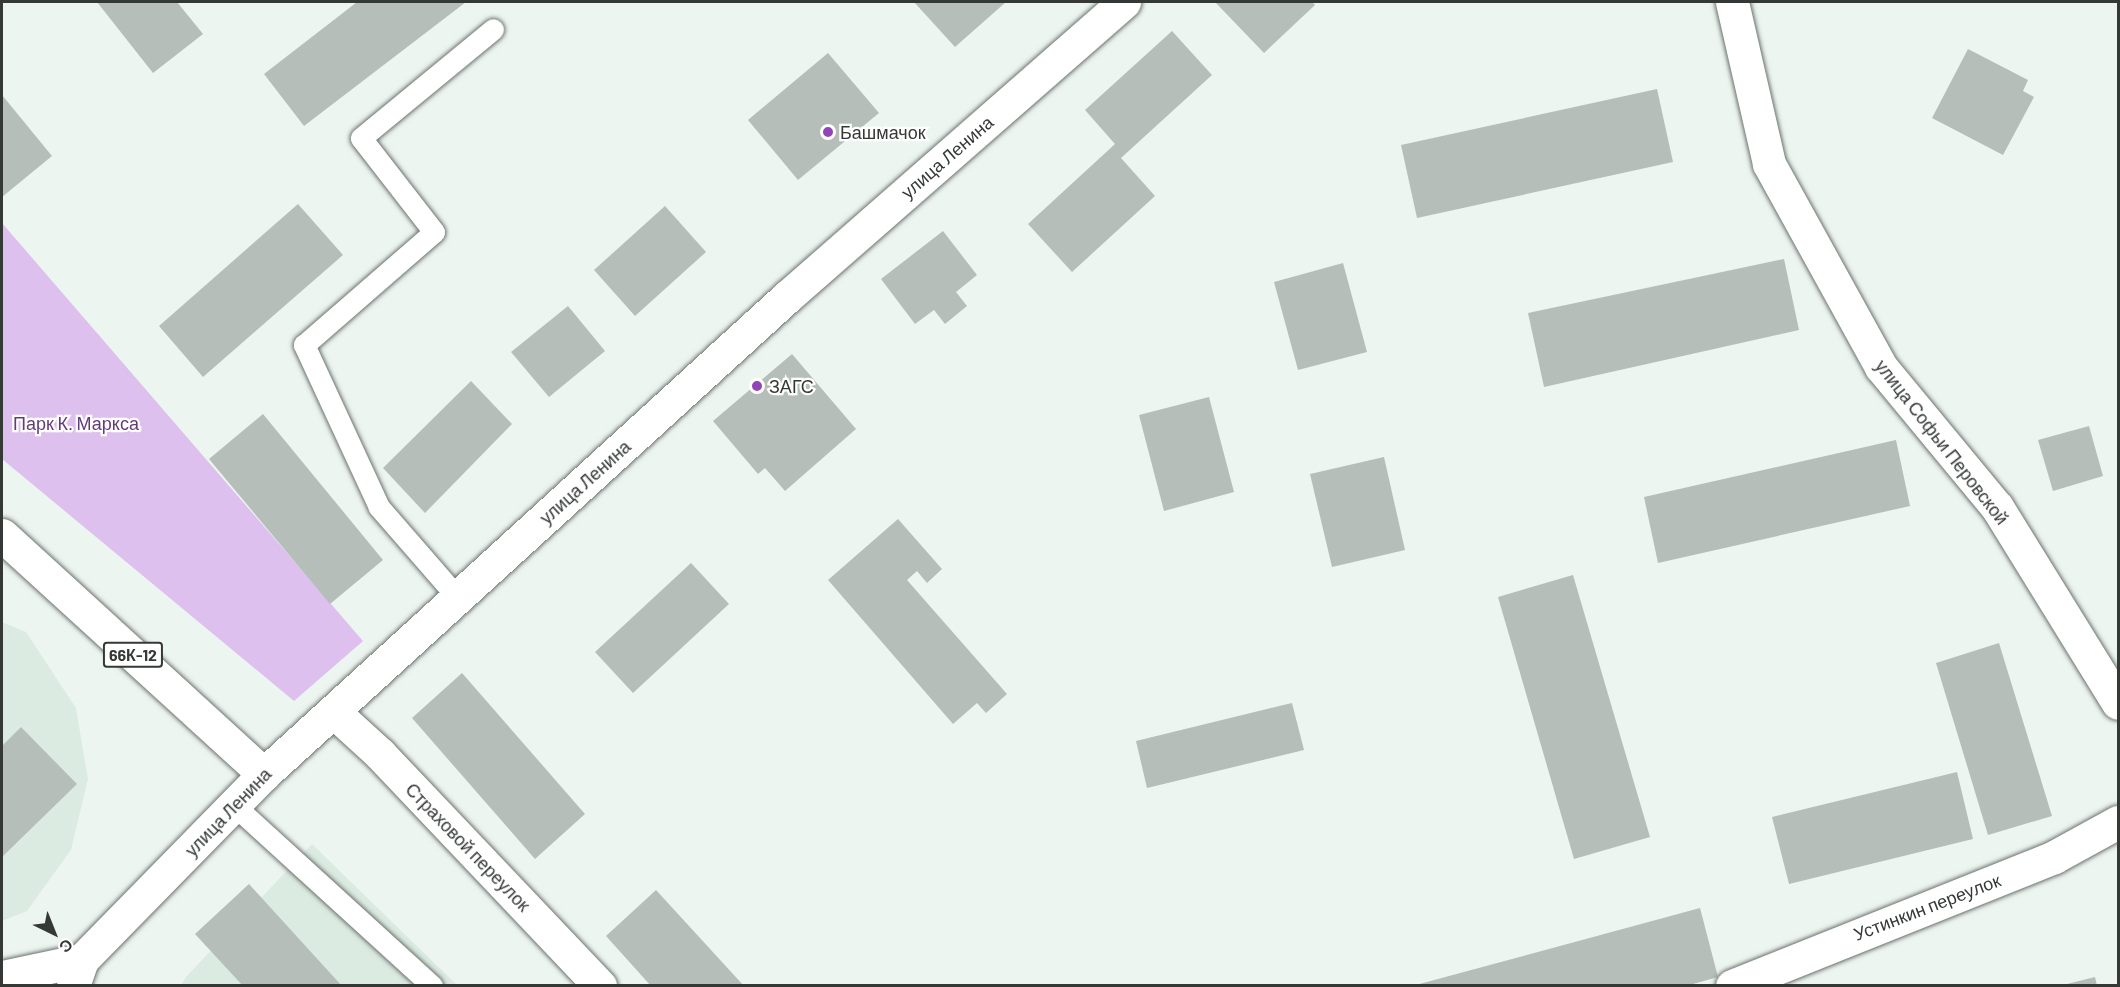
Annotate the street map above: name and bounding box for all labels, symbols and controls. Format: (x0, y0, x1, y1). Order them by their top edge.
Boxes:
street label: улица Ленина (897, 111, 997, 203)
place label: Башмачок (840, 121, 926, 143)
marker: Башмачок (821, 125, 835, 139)
street label: улица Софьи Перовской (1871, 355, 2013, 529)
place label: ЗАГС (769, 375, 814, 397)
marker: ЗАГС (750, 379, 764, 393)
park label: Парк К. Маркса (13, 412, 139, 434)
street label: улица Ленина (535, 436, 635, 528)
road number: 66К-12 (102, 642, 164, 668)
street label: улица Ленина (180, 763, 276, 861)
street label: Страховой переулок (401, 778, 535, 916)
street label: Устинкин переулок (1850, 869, 2004, 945)
north arrow (24, 903, 84, 963)
text: С (56, 936, 77, 957)

